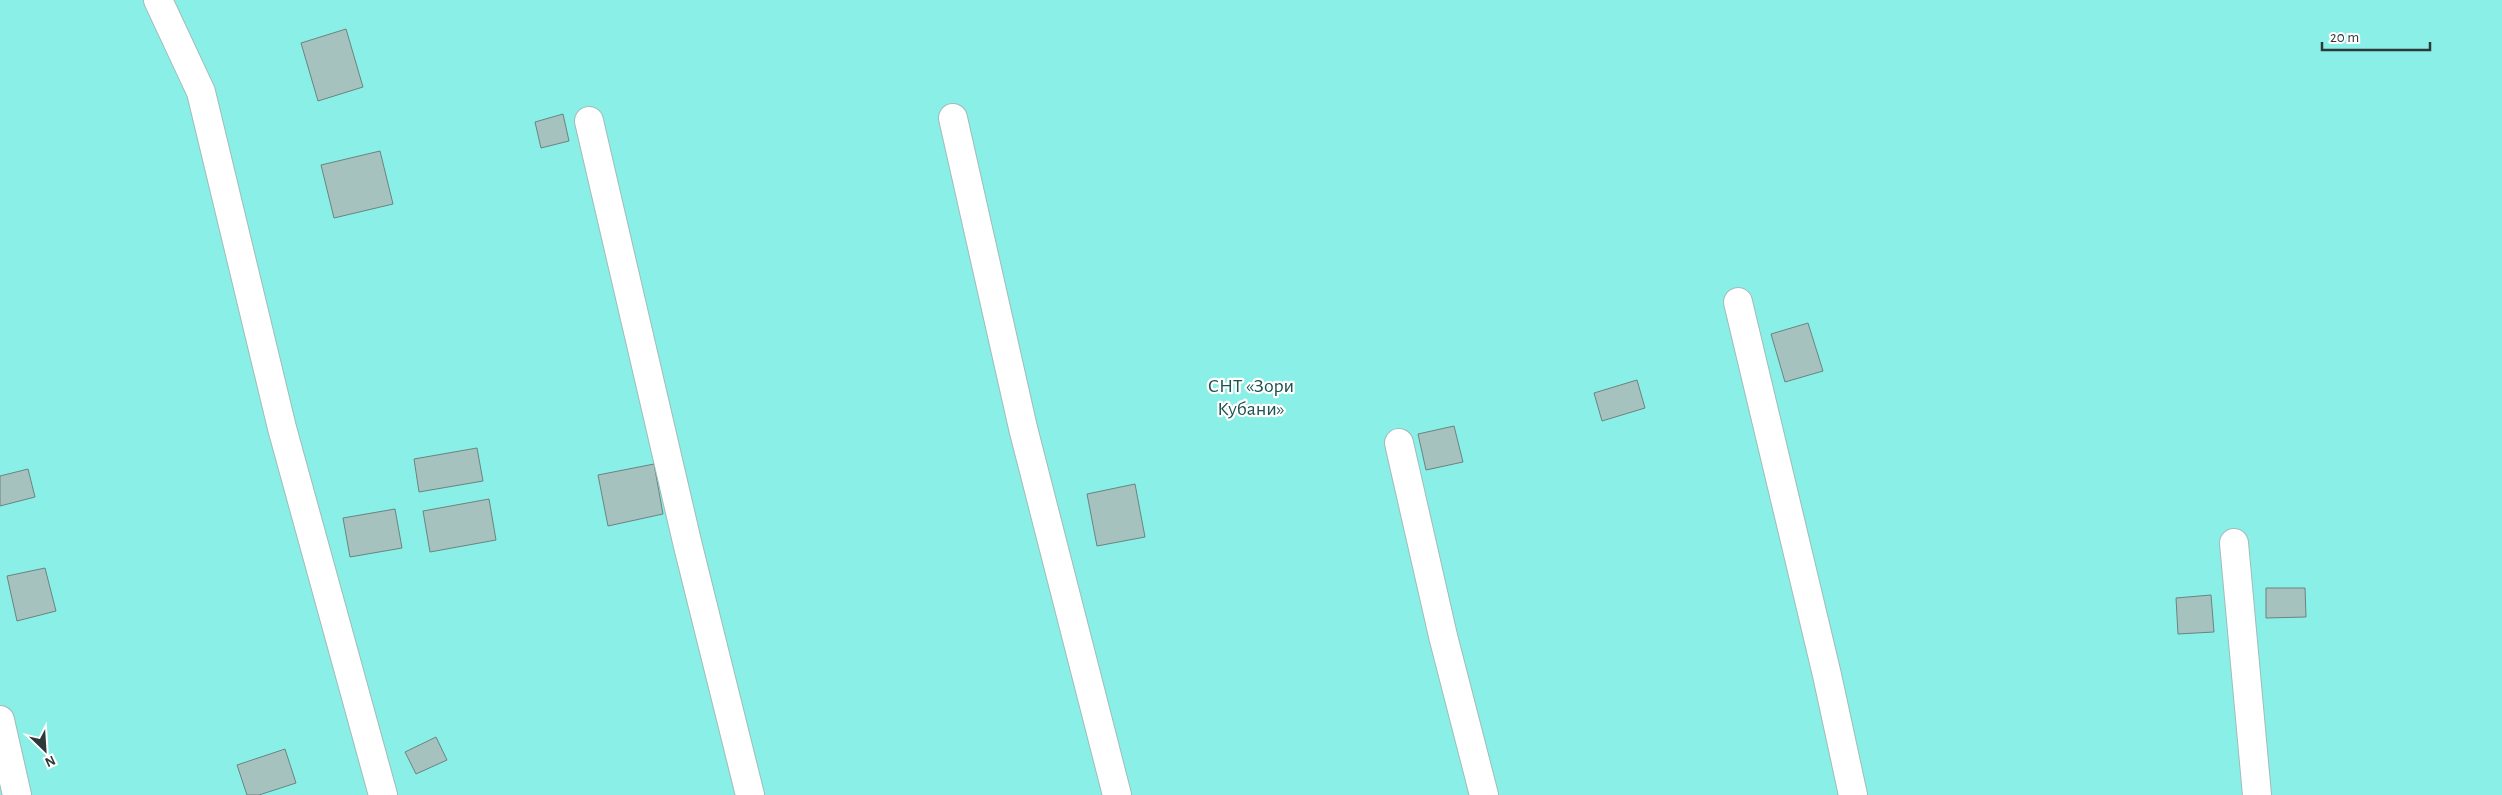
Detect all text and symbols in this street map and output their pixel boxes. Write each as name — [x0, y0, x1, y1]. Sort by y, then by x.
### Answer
scale bar — [2322, 20, 2430, 52]
text: 20 m — [2330, 30, 2359, 45]
park label: СНТ «Зори Кубани» — [1208, 376, 1294, 419]
north arrow — [20, 725, 70, 775]
text: N — [43, 752, 57, 769]

